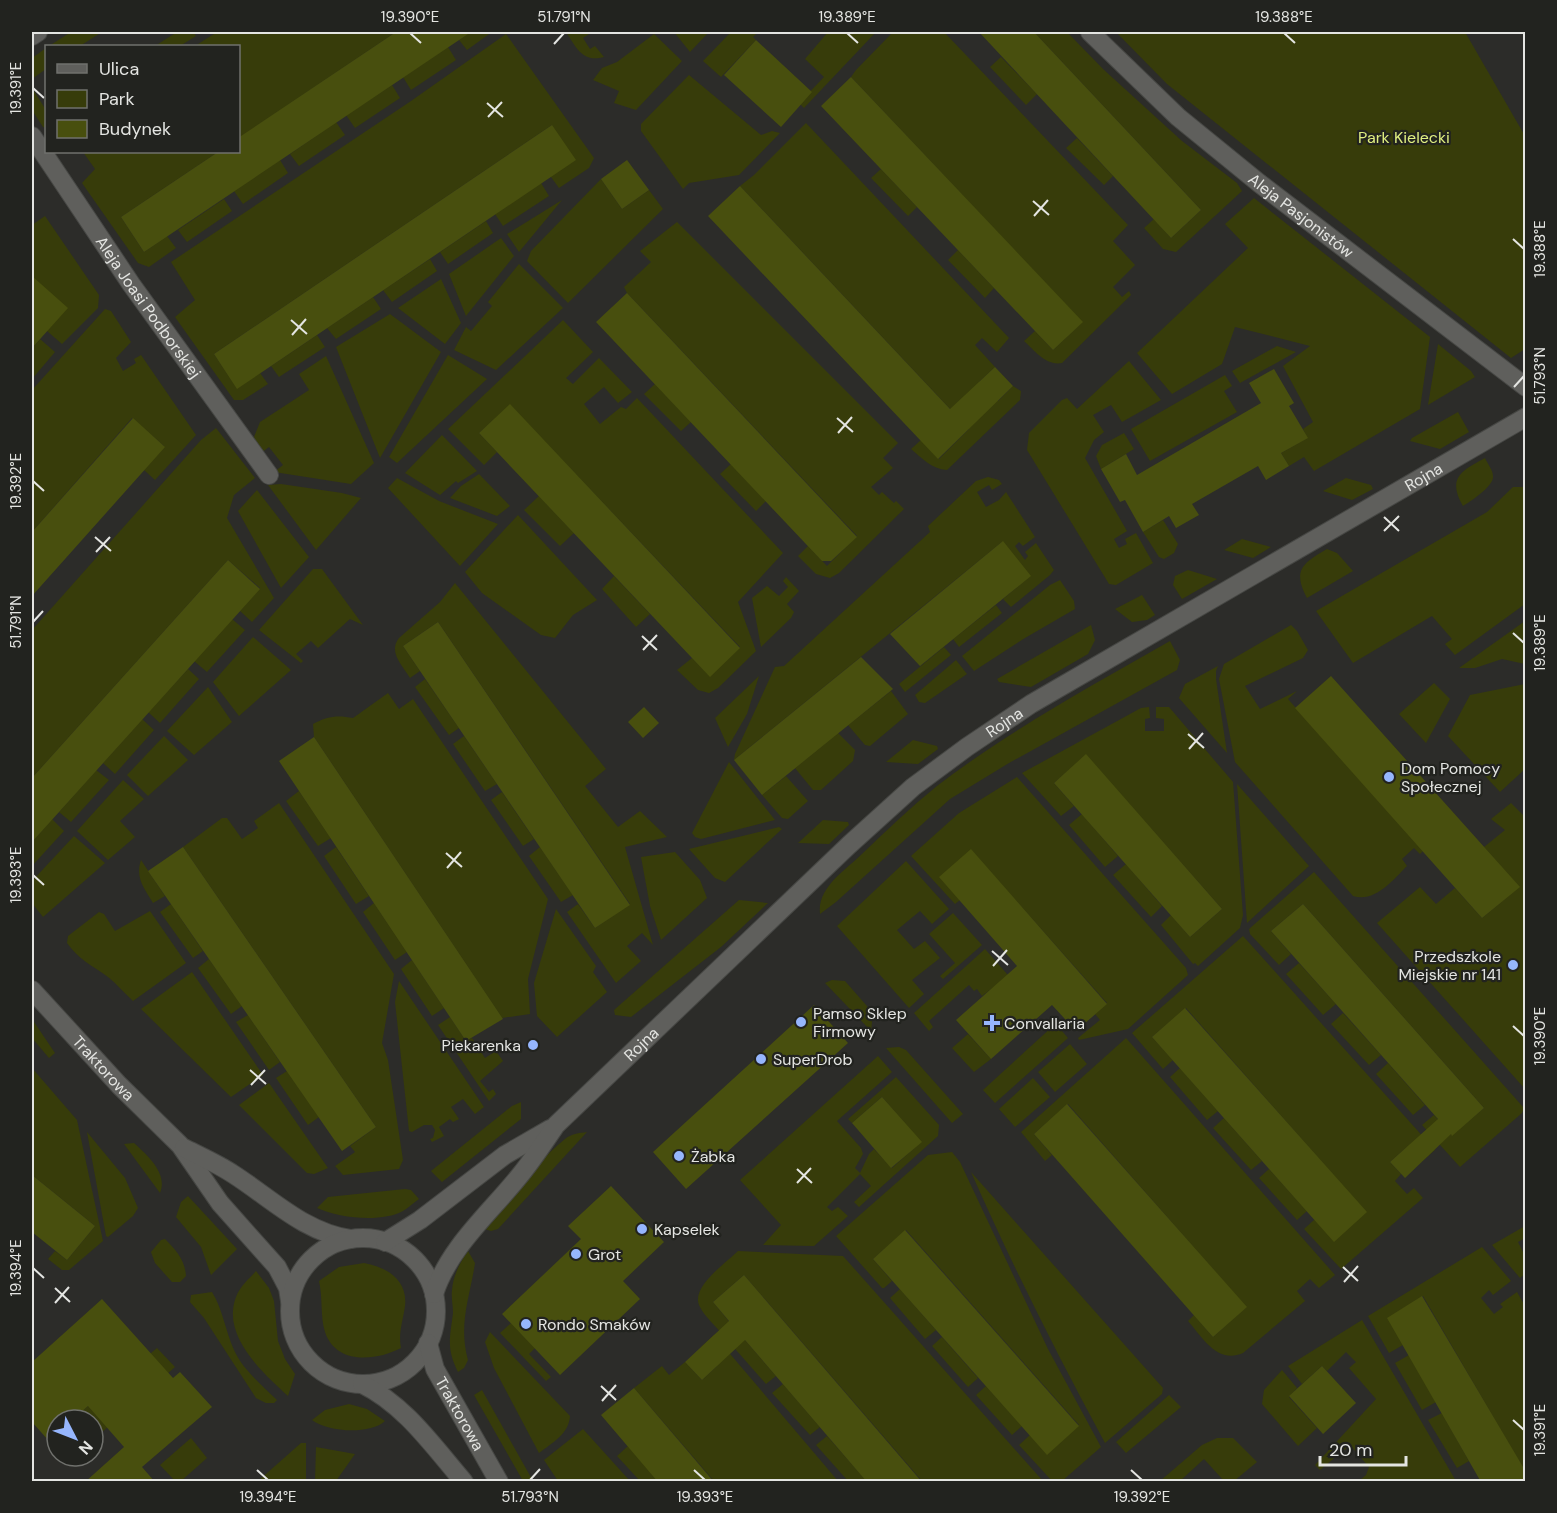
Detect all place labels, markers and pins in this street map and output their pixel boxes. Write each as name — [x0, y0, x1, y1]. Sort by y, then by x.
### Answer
place label: Dom Pomocy Społecznej — [1401, 758, 1500, 797]
marker: Dom Pomocy Społecznej — [1382, 770, 1396, 784]
place label: Przedszkole Miejskie nr 141 — [1398, 946, 1501, 985]
marker: Przedszkole Miejskie nr 141 — [1506, 958, 1520, 972]
place label: Pamso Sklep Firmowy — [813, 1003, 907, 1042]
place label: Convallaria — [1004, 1013, 1085, 1034]
marker: Pamso Sklep Firmowy — [794, 1015, 808, 1029]
marker: Convallaria — [985, 1016, 999, 1030]
place label: Piekarenka — [441, 1035, 521, 1056]
marker: Piekarenka — [526, 1038, 540, 1052]
place label: SuperDrob — [773, 1049, 853, 1070]
marker: SuperDrob — [754, 1052, 768, 1066]
place label: Żabka — [691, 1146, 735, 1167]
marker: Żabka — [672, 1149, 686, 1163]
place label: Kapselek — [654, 1219, 720, 1240]
marker: Kapselek — [635, 1222, 649, 1236]
place label: Grot — [588, 1244, 621, 1265]
marker: Grot — [569, 1247, 583, 1261]
place label: Rondo Smaków — [538, 1314, 651, 1335]
marker: Rondo Smaków — [519, 1317, 533, 1331]

